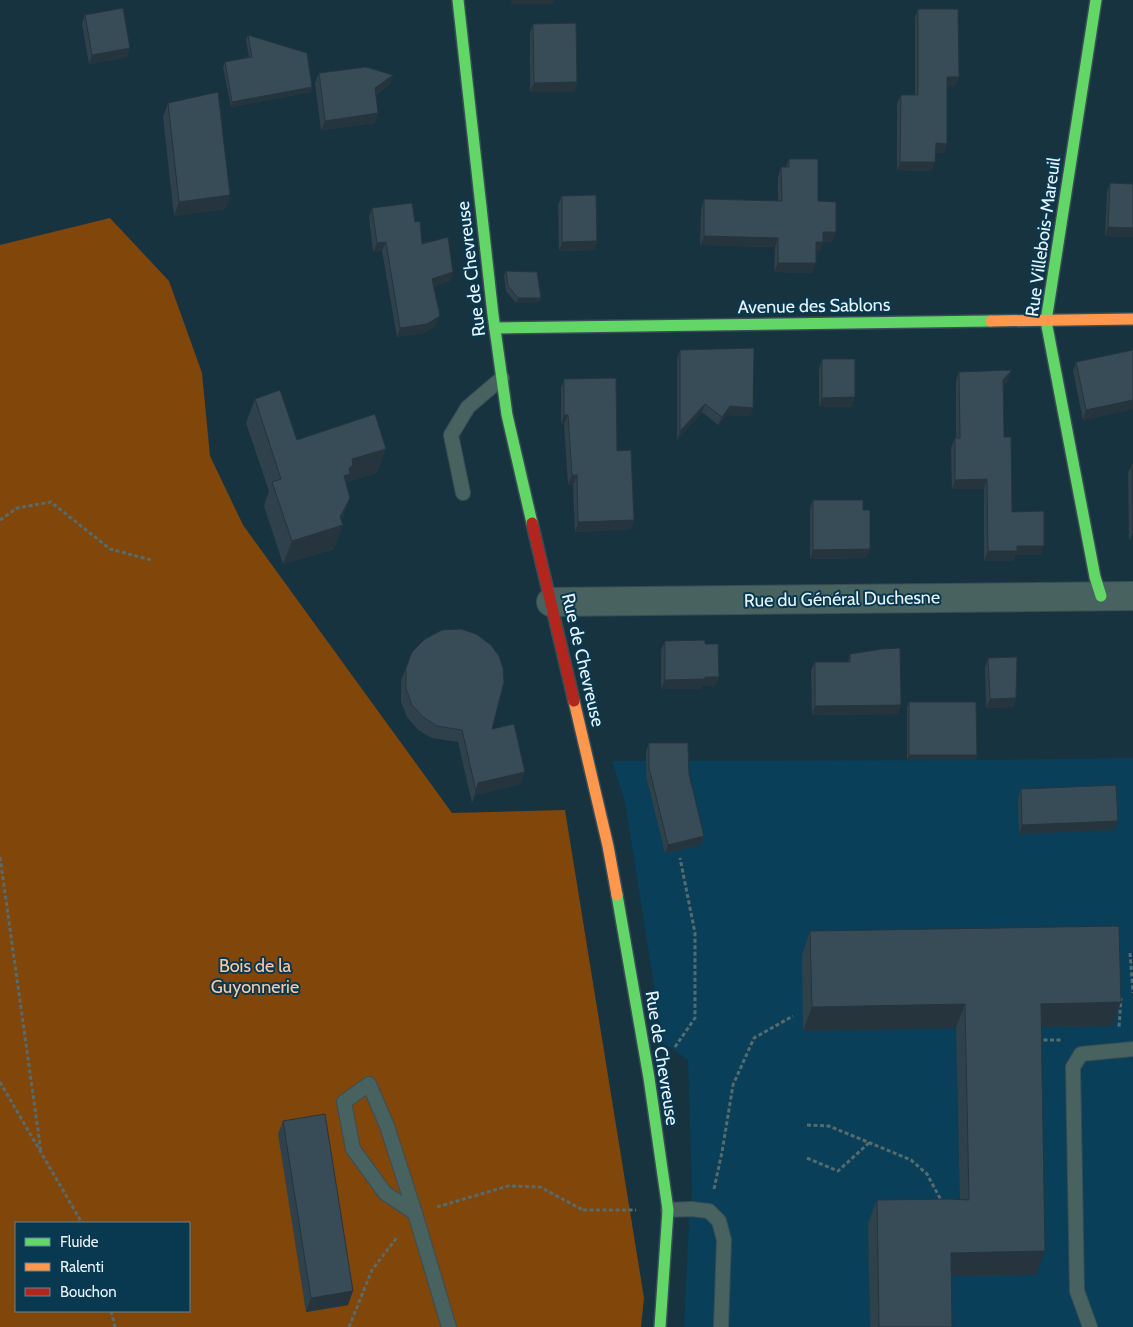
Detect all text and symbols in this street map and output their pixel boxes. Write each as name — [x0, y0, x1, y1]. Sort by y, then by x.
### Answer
street label: Rue Villebois-Mareuil — [1021, 155, 1065, 318]
street label: Rue de Chevreuse — [452, 200, 490, 338]
street label: Avenue des Sablons — [738, 294, 890, 318]
street label: Rue du Général Duchesne — [744, 586, 940, 612]
street label: Rue de Chevreuse — [557, 591, 609, 729]
park label: Bois de la Guyonnerie — [211, 955, 299, 998]
street label: Rue de Chevreuse — [640, 989, 684, 1127]
legend — [15, 1222, 190, 1312]
text: Fluide — [60, 1233, 99, 1251]
text: Ralenti — [60, 1258, 104, 1276]
text: Bouchon — [60, 1283, 117, 1301]

